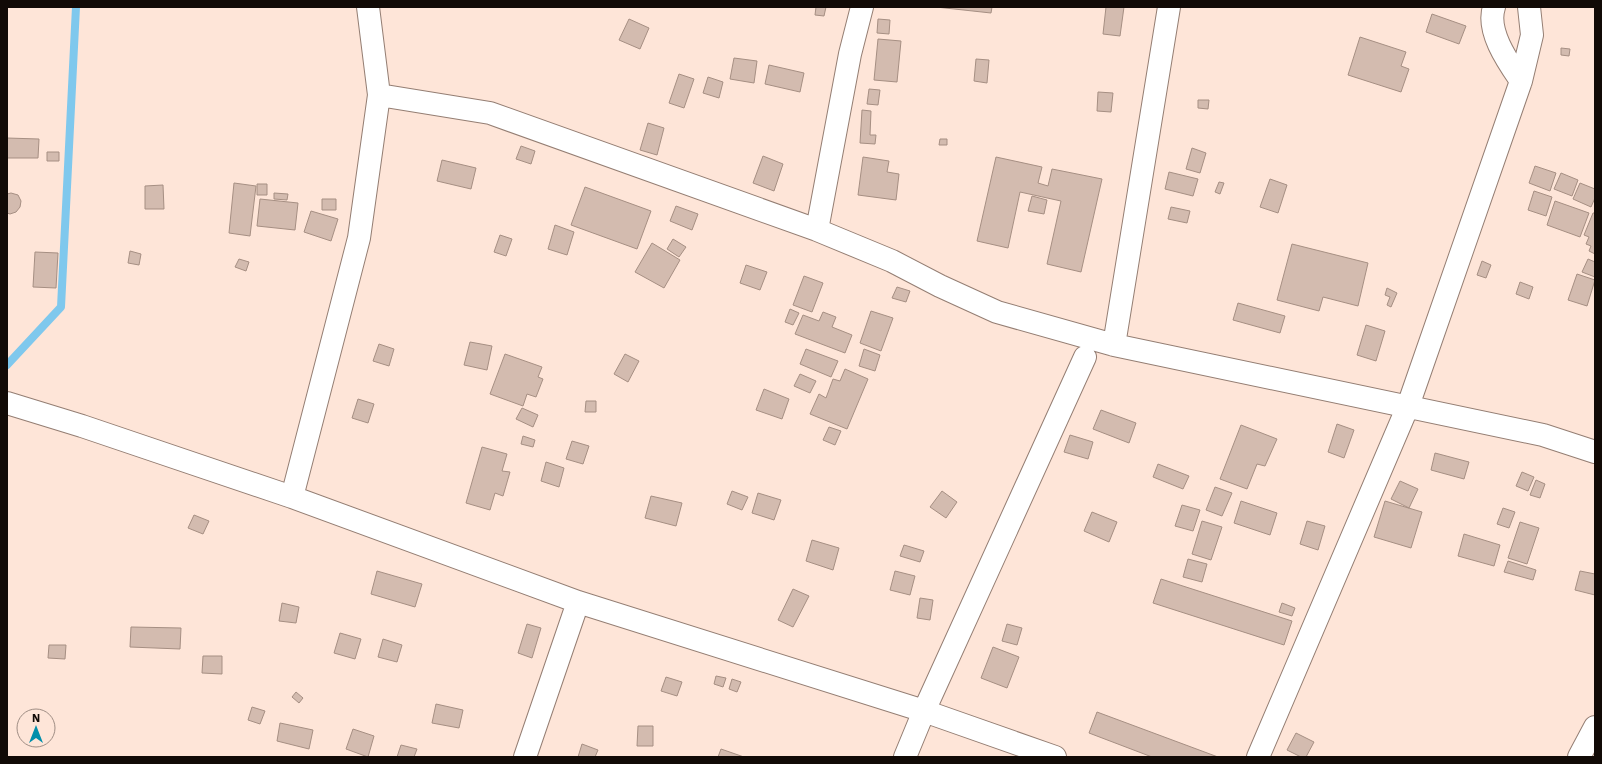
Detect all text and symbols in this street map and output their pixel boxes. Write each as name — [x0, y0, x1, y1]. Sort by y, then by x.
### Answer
north arrow — [16, 708, 56, 748]
text: N — [32, 712, 40, 725]

